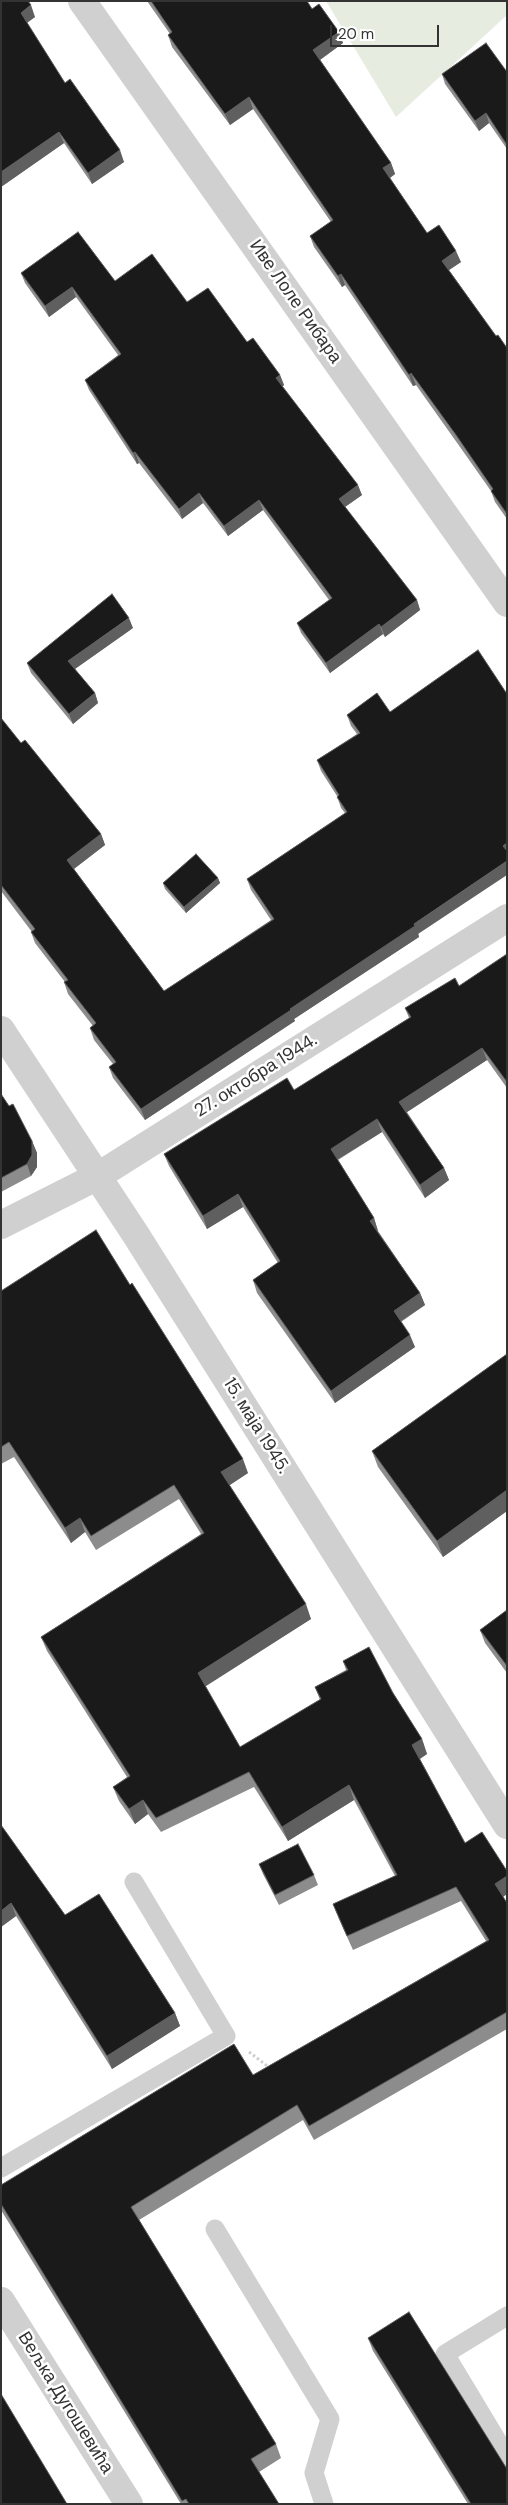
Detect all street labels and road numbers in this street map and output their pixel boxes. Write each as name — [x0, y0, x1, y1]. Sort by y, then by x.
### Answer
street label: Иве Лоле Рибара — [244, 236, 346, 368]
street label: 27. октобра 1944. — [191, 1030, 321, 1122]
street label: 15. маја 1945. — [218, 1374, 294, 1478]
street label: Вељка Дугошевића — [13, 2328, 117, 2478]

